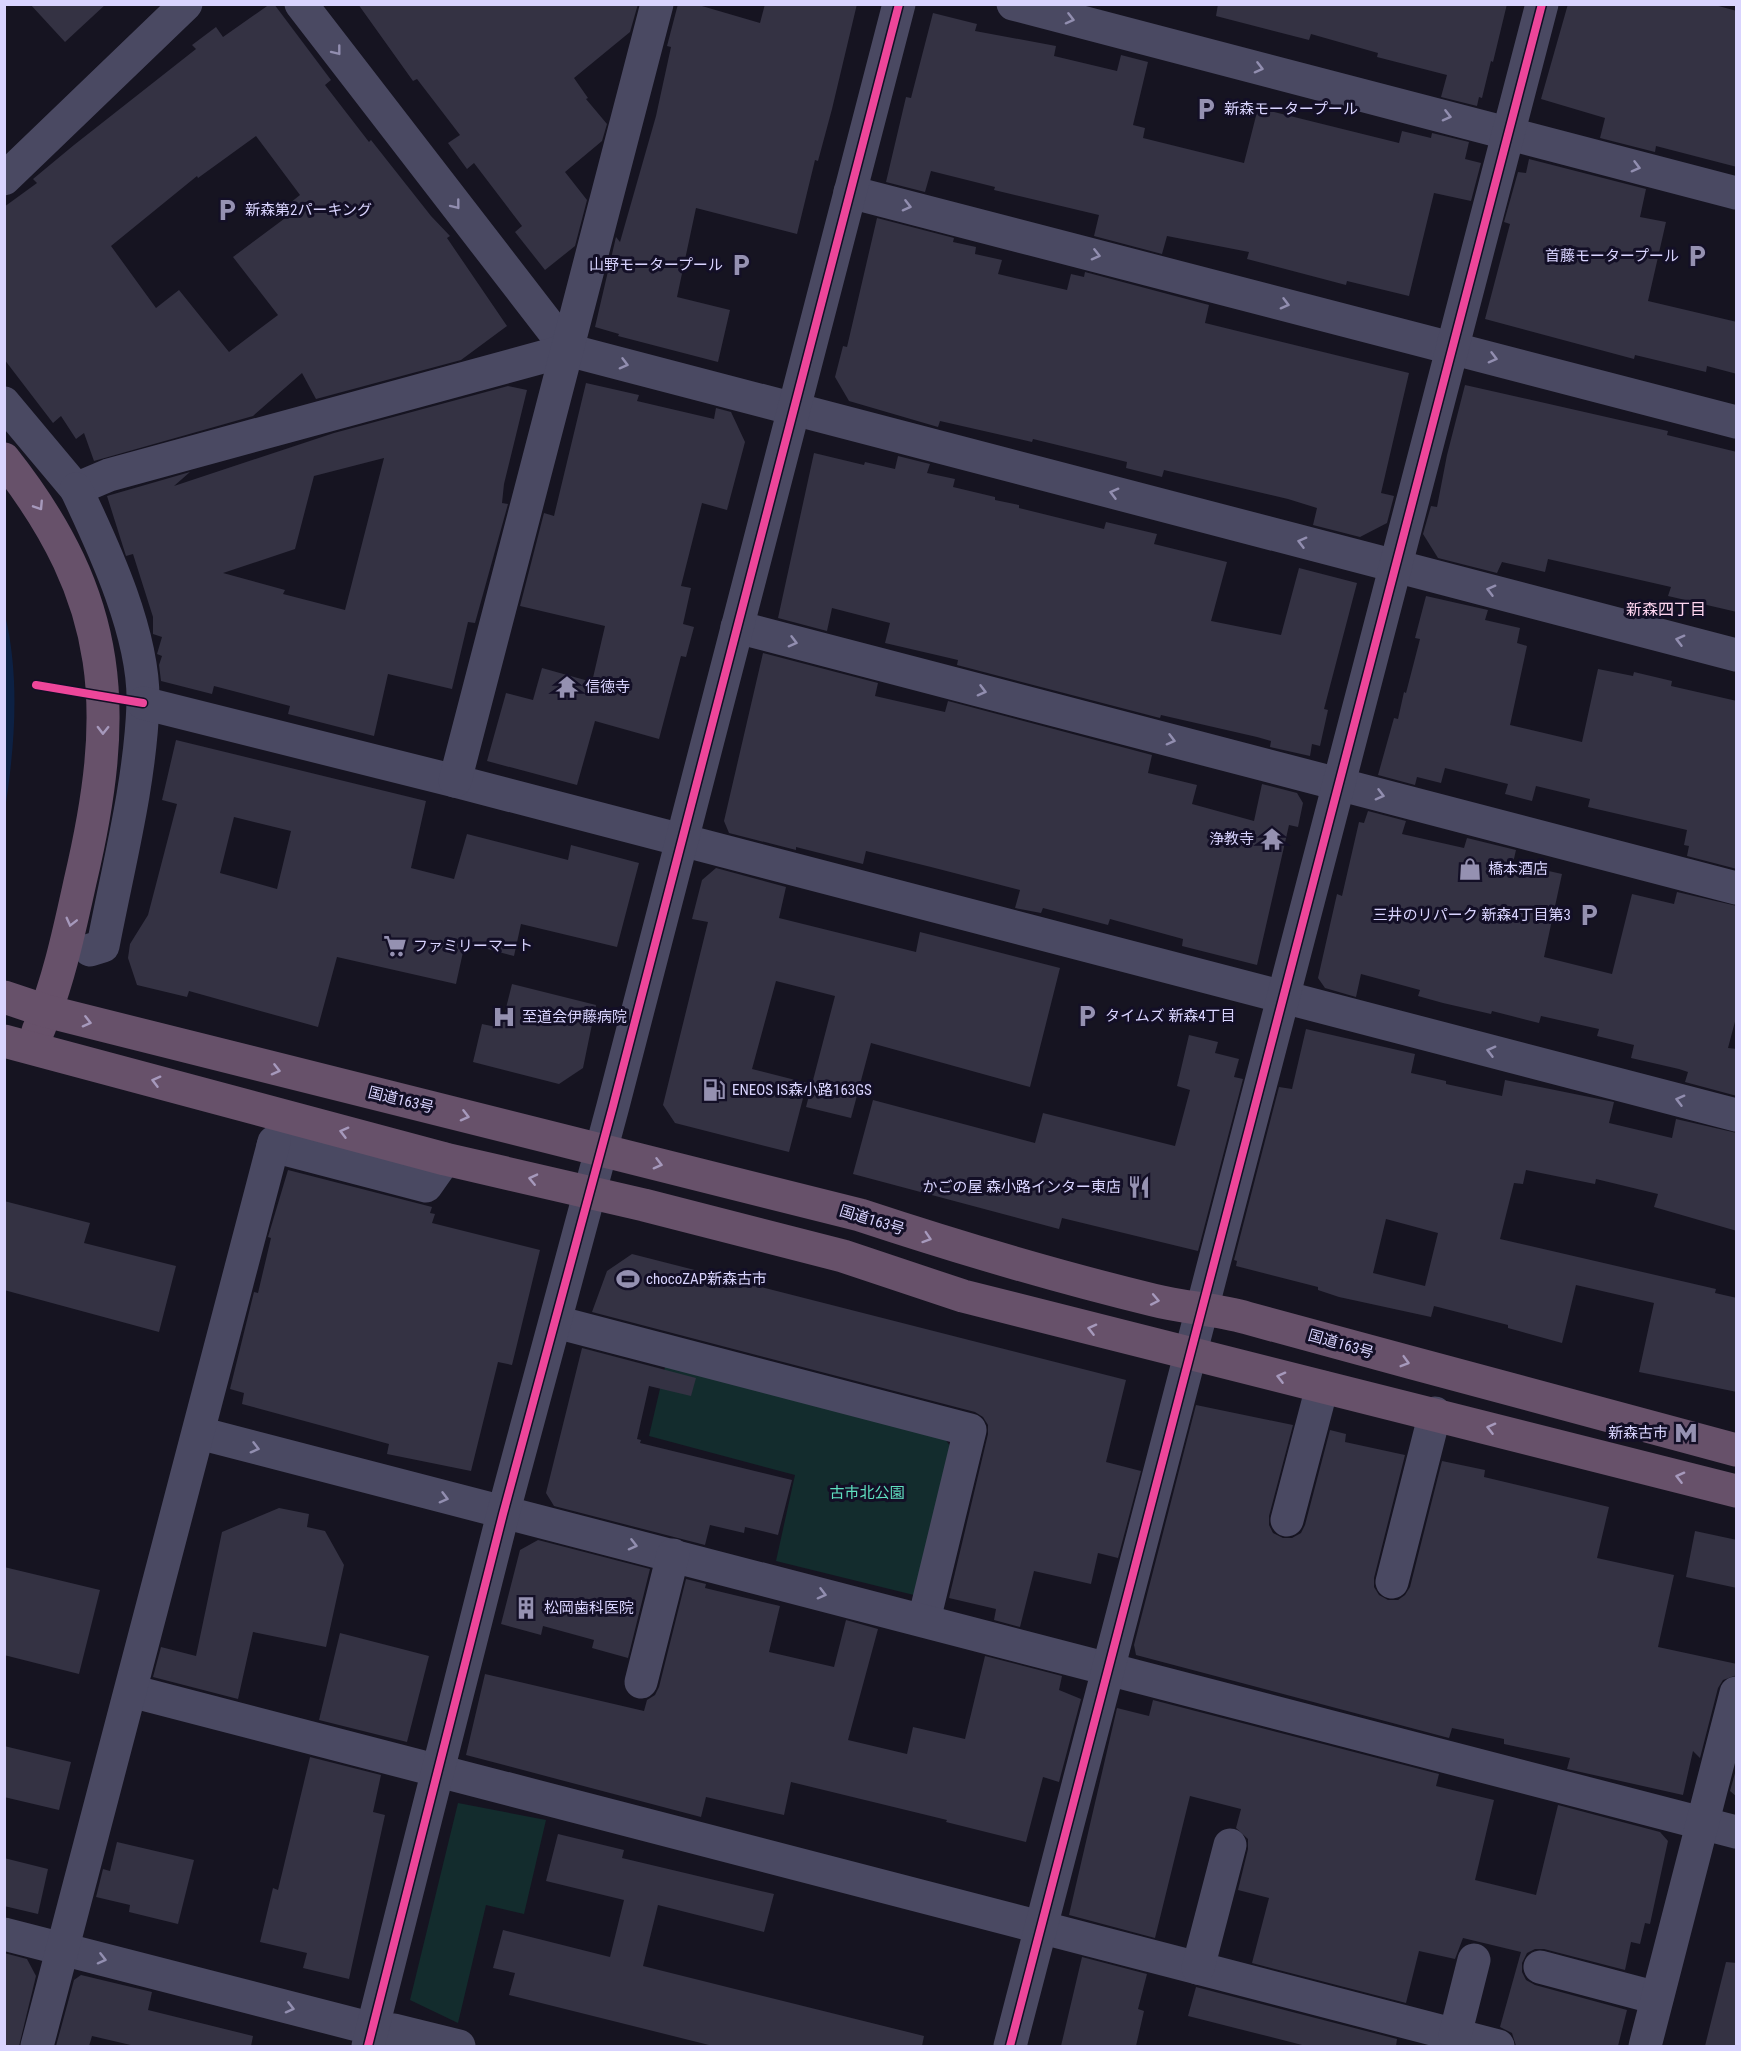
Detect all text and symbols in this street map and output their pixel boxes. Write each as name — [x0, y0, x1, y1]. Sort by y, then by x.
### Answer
one-way arrow — [1064, 12, 1075, 24]
one-way arrow — [329, 44, 340, 55]
one-way arrow — [1253, 60, 1263, 73]
parking icon: 新森モータープール — [1193, 96, 1219, 122]
place label: 新森モータープール — [1224, 100, 1358, 118]
one-way arrow — [1442, 109, 1452, 122]
one-way arrow — [1631, 159, 1641, 172]
parking icon: 新森第2パーキング — [214, 197, 240, 223]
one-way arrow — [448, 198, 459, 209]
one-way arrow — [902, 199, 912, 212]
place label: 新森第2パーキング — [245, 201, 372, 219]
parking icon: 首藤モータープール — [1684, 243, 1710, 269]
place label: 首藤モータープール — [1545, 247, 1679, 265]
one-way arrow — [1090, 248, 1100, 260]
parking icon: 山野モータープール — [728, 252, 754, 278]
place label: 山野モータープール — [589, 256, 723, 274]
one-way arrow — [1279, 296, 1289, 309]
one-way arrow — [1488, 351, 1498, 364]
one-way arrow — [619, 357, 629, 370]
one-way arrow — [1109, 487, 1119, 500]
one-way arrow — [32, 500, 43, 511]
one-way arrow — [1298, 537, 1308, 549]
one-way arrow — [1486, 585, 1497, 597]
district label: 新森四丁目 — [1626, 600, 1706, 619]
one-way arrow — [1675, 634, 1685, 647]
one-way arrow — [788, 635, 798, 648]
temple icon: 信徳寺 — [554, 674, 580, 700]
place label: 信徳寺 — [585, 678, 630, 696]
one-way arrow — [977, 684, 987, 697]
one-way arrow — [97, 726, 109, 735]
one-way arrow — [1166, 733, 1176, 746]
one-way arrow — [1375, 787, 1385, 800]
temple icon: 浄教寺 — [1259, 826, 1285, 852]
place label: 浄教寺 — [1209, 830, 1254, 848]
shop icon: 橋本酒店 — [1457, 856, 1483, 882]
place label: 橋本酒店 — [1488, 860, 1548, 878]
parking icon: 三井のリパーク 新森4丁目第3 — [1576, 902, 1602, 928]
place label: 三井のリパーク 新森4丁目第3 — [1373, 906, 1571, 924]
one-way arrow — [66, 916, 78, 927]
supermarket icon: ファミリーマート — [382, 933, 408, 959]
place label: ファミリーマート — [413, 937, 533, 955]
parking icon: タイムズ 新森4丁目 — [1074, 1003, 1100, 1029]
hospital icon: 至道会伊藤病院 — [491, 1004, 517, 1030]
place label: タイムズ 新森4丁目 — [1105, 1007, 1236, 1025]
place label: 至道会伊藤病院 — [522, 1008, 627, 1026]
one-way arrow — [81, 1014, 91, 1027]
one-way arrow — [1486, 1046, 1496, 1059]
one-way arrow — [270, 1062, 280, 1075]
one-way arrow — [151, 1076, 162, 1088]
fuel station icon: ENEOS IS森小路163GS — [701, 1077, 727, 1103]
place label: ENEOS IS森小路163GS — [732, 1081, 872, 1099]
street label: 国道163号 — [366, 1083, 436, 1117]
one-way arrow — [1675, 1095, 1685, 1108]
one-way arrow — [460, 1108, 470, 1121]
one-way arrow — [339, 1126, 349, 1139]
one-way arrow — [653, 1156, 663, 1169]
one-way arrow — [528, 1174, 538, 1187]
restaurant icon: かごの屋 森小路インター東店 — [1126, 1174, 1152, 1200]
place label: かごの屋 森小路インター東店 — [923, 1178, 1121, 1196]
street label: 国道163号 — [837, 1202, 907, 1238]
one-way arrow — [921, 1230, 932, 1243]
sports icon: chocoZAP新森古市 — [615, 1266, 641, 1292]
place label: chocoZAP新森古市 — [646, 1270, 767, 1288]
one-way arrow — [1150, 1293, 1160, 1306]
one-way arrow — [1087, 1324, 1097, 1337]
street label: 国道163号 — [1306, 1326, 1376, 1362]
one-way arrow — [1400, 1355, 1410, 1368]
one-way arrow — [1276, 1371, 1286, 1384]
metro station icon: 新森古市 — [1673, 1420, 1699, 1446]
one-way arrow — [1486, 1422, 1496, 1435]
place label: 新森古市 — [1608, 1424, 1668, 1442]
one-way arrow — [250, 1441, 260, 1454]
one-way arrow — [1675, 1471, 1685, 1484]
park label: 古市北公園 — [829, 1484, 905, 1502]
one-way arrow — [438, 1491, 449, 1503]
one-way arrow — [628, 1538, 638, 1551]
one-way arrow — [817, 1586, 827, 1599]
building icon: 松岡歯科医院 — [513, 1595, 539, 1621]
place label: 松岡歯科医院 — [544, 1599, 634, 1617]
one-way arrow — [96, 1952, 106, 1965]
one-way arrow — [285, 2001, 295, 2013]

